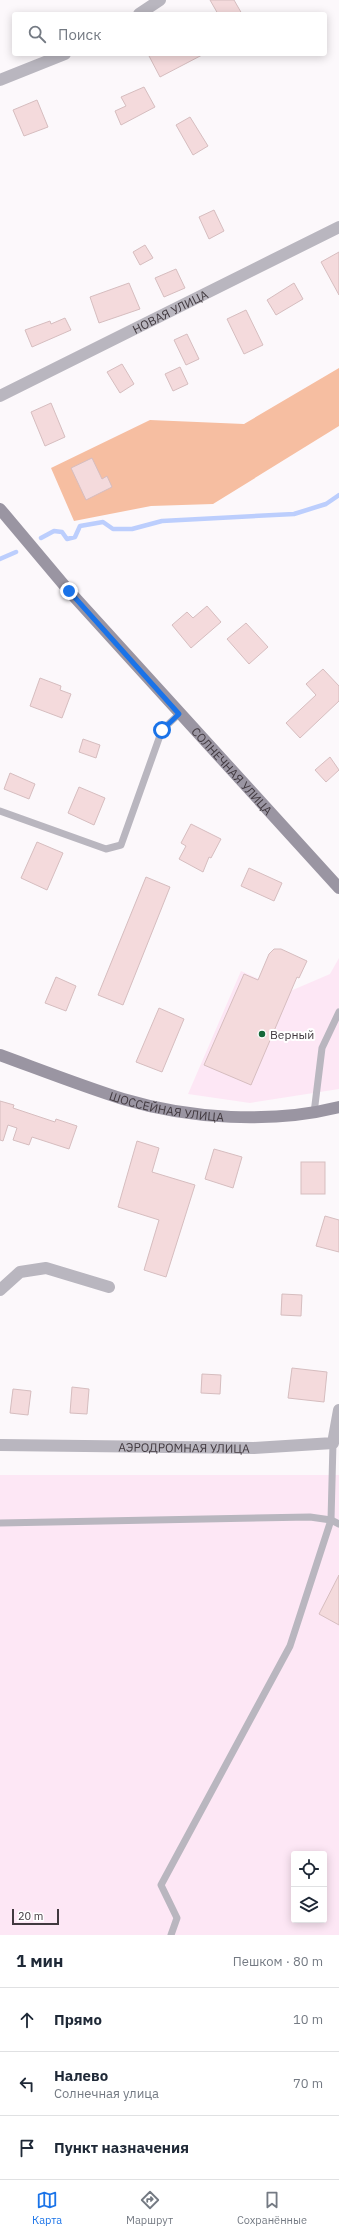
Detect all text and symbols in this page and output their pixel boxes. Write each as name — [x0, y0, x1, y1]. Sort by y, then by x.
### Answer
search box — [12, 12, 327, 56]
icon: search — [26, 23, 48, 45]
text: Поиск — [58, 25, 101, 44]
street label: НОВАЯ УЛИЦА — [130, 286, 211, 336]
route end — [60, 582, 78, 600]
route start — [153, 721, 171, 739]
street label: СОЛНЕЧНАЯ УЛИЦА — [189, 724, 276, 818]
place label: Верный — [270, 1027, 314, 1042]
marker: Верный — [257, 1029, 267, 1039]
street label: ШОССЕЙНАЯ УЛИЦА — [107, 1088, 225, 1124]
street label: АЭРОДРОМНАЯ УЛИЦА — [118, 1439, 250, 1455]
map controls — [291, 1851, 327, 1923]
button: locate — [291, 1851, 327, 1887]
button: layers — [291, 1887, 327, 1923]
scale bar — [12, 1907, 59, 1926]
text: 20 m — [18, 1909, 43, 1923]
text: 1 мин — [16, 1950, 63, 1972]
text: Пешком · 80 m — [233, 1953, 323, 1970]
icon: ahead — [16, 2009, 38, 2031]
text: Прямо — [54, 2010, 102, 2029]
text: 10 m — [293, 2011, 323, 2028]
text: Налево — [54, 2066, 108, 2085]
icon: left — [16, 2073, 38, 2095]
text: 70 m — [293, 2075, 323, 2092]
text: Солнечная улица — [54, 2085, 159, 2102]
icon: arrive — [16, 2137, 38, 2159]
text: Пункт назначения — [54, 2138, 189, 2157]
tab: Карта — [32, 2189, 62, 2227]
tab: Маршрут — [126, 2189, 173, 2227]
tab: Сохранённые — [237, 2189, 307, 2227]

